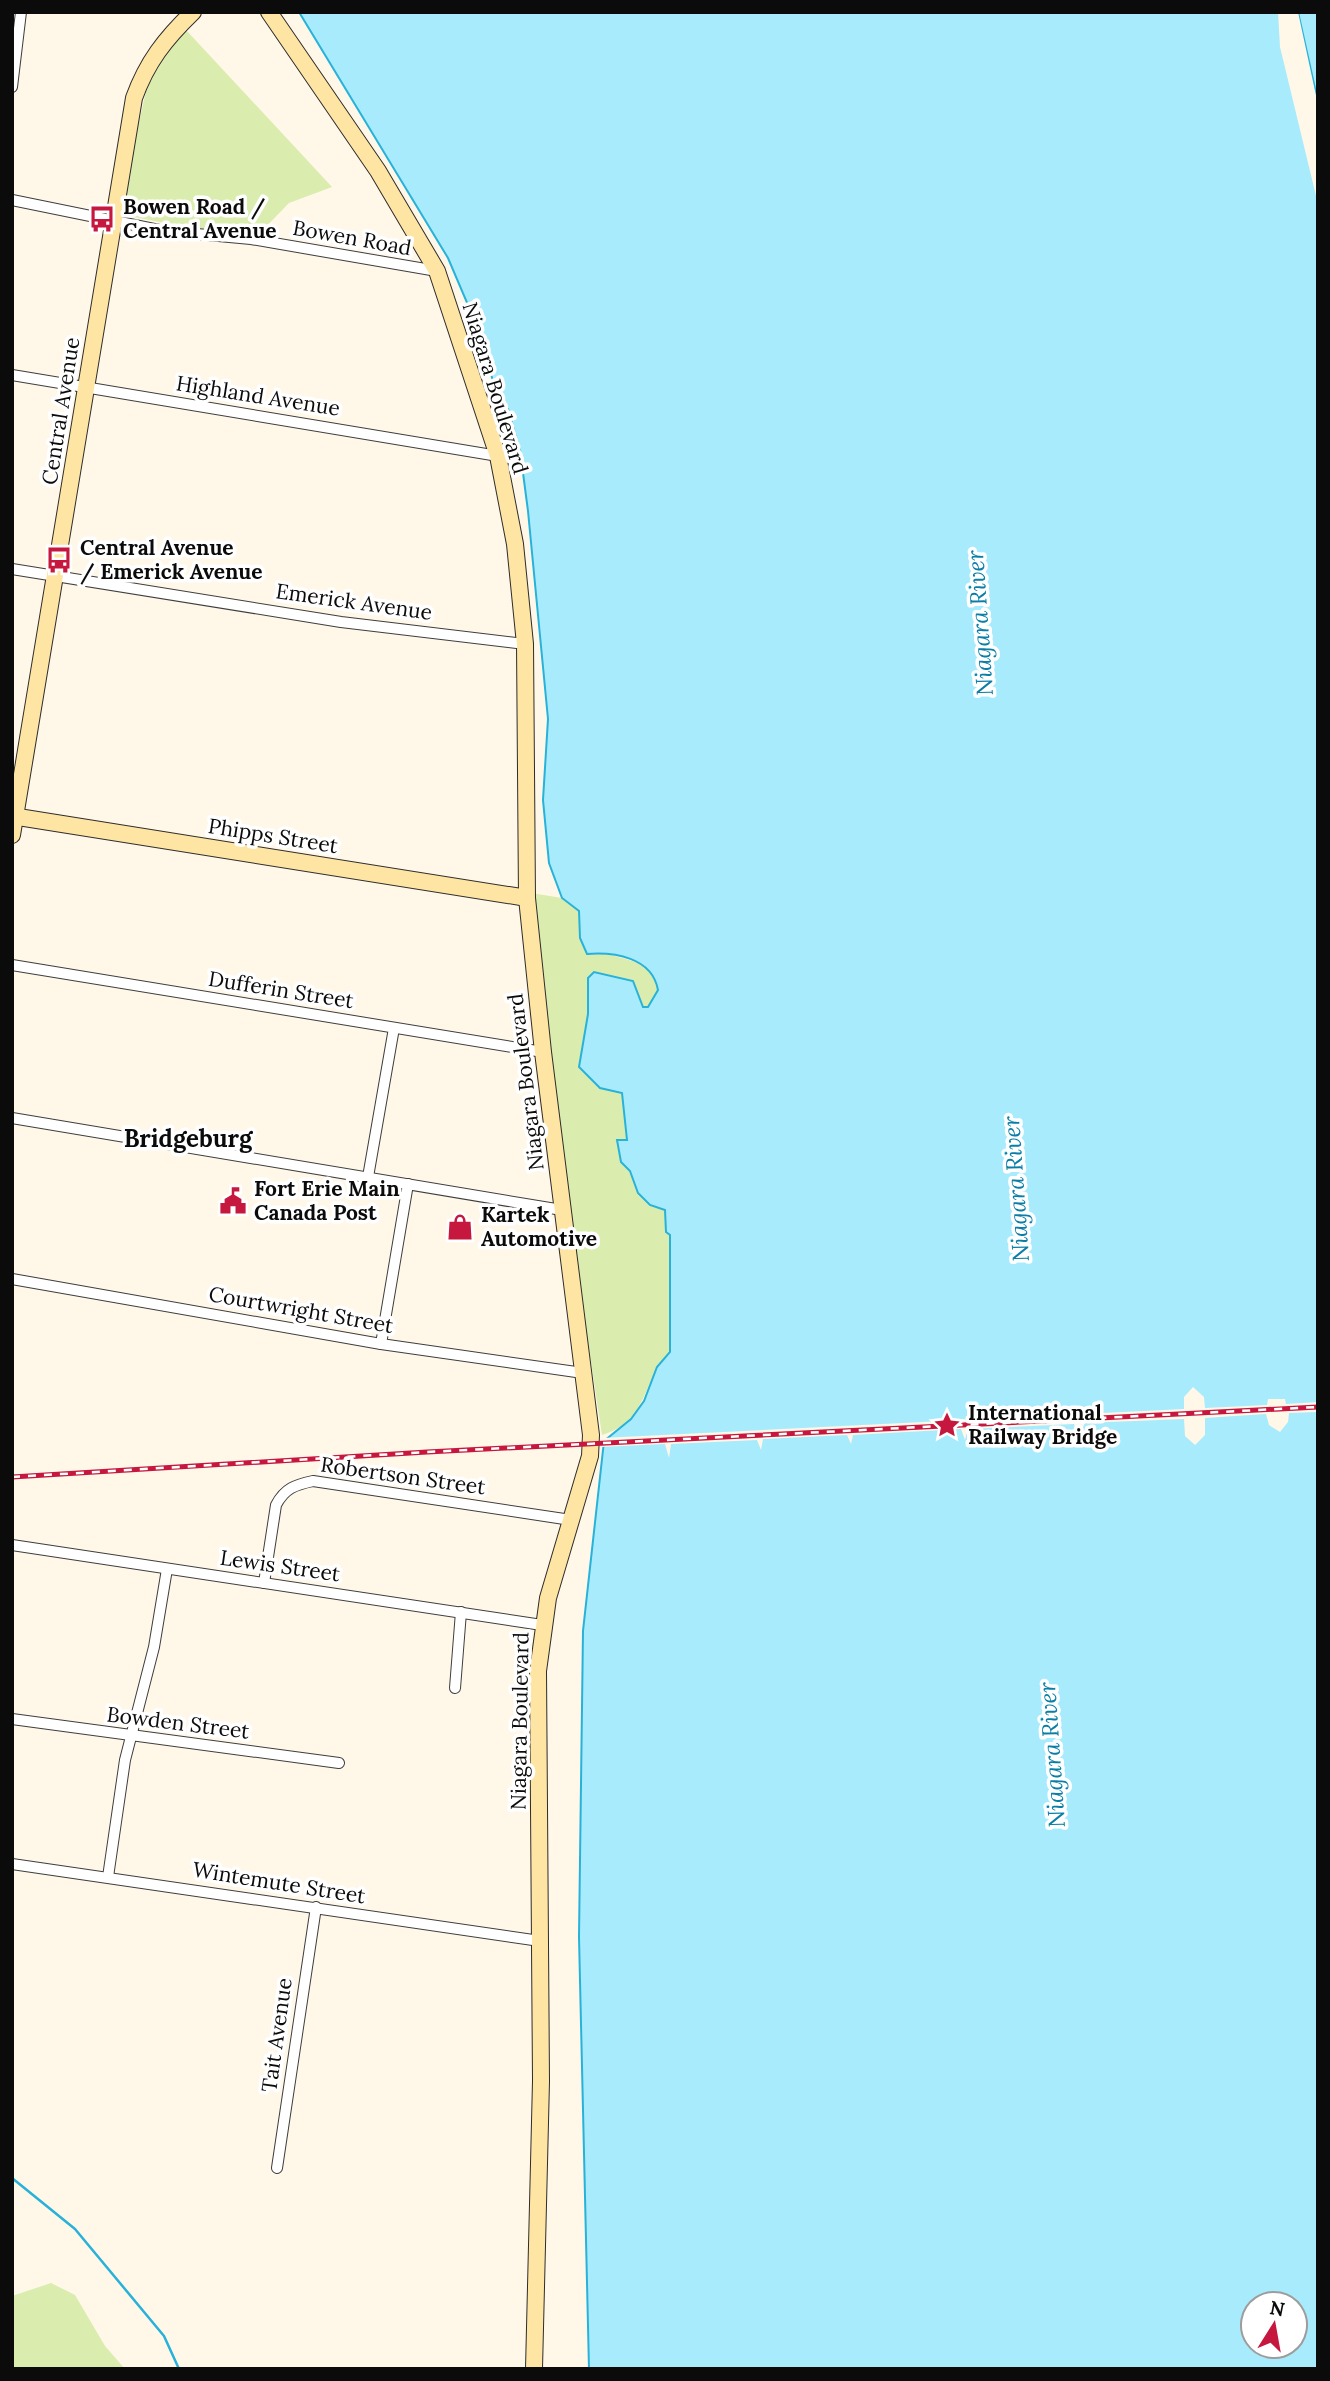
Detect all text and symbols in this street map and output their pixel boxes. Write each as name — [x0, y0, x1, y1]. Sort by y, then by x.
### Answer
place label: Bowen Road / Central Avenue — [123, 193, 277, 244]
bus stop icon: Bowen Road / Central Avenue — [87, 204, 117, 234]
street label: Bowen Road — [291, 214, 414, 261]
street label: Niagara Boulevard — [457, 299, 534, 477]
street label: Central Avenue — [36, 335, 85, 487]
street label: Highland Avenue — [174, 369, 342, 422]
place label: Central Avenue / Emerick Avenue — [80, 534, 263, 585]
bus stop icon: Central Avenue / Emerick Avenue — [44, 545, 74, 575]
water label: Niagara River — [960, 549, 999, 697]
street label: Emerick Avenue — [274, 577, 434, 626]
street label: Phipps Street — [206, 812, 341, 859]
street label: Dufferin Street — [207, 965, 356, 1014]
street label: Niagara Boulevard — [501, 992, 550, 1172]
water label: Niagara River — [996, 1115, 1035, 1263]
district label: Bridgeburg — [124, 1123, 254, 1154]
place label: Fort Erie Main Canada Post — [254, 1175, 400, 1226]
public building icon: Fort Erie Main Canada Post — [218, 1186, 248, 1216]
place label: Kartek Automotive — [481, 1201, 597, 1252]
shop icon: Kartek Automotive — [445, 1212, 475, 1242]
street label: Courtwright Street — [207, 1280, 396, 1339]
place label: International Railway Bridge — [968, 1399, 1117, 1450]
place icon: International Railway Bridge — [932, 1410, 962, 1440]
street label: Robertson Street — [319, 1451, 488, 1501]
street label: Lewis Street — [218, 1544, 343, 1587]
street label: Niagara Boulevard — [504, 1632, 535, 1810]
water label: Niagara River — [1032, 1681, 1071, 1829]
street label: Bowden Street — [105, 1700, 252, 1745]
street label: Wintemute Street — [191, 1856, 368, 1910]
street label: Tait Avenue — [255, 1976, 298, 2094]
north arrow — [1239, 2290, 1309, 2360]
text: N — [1268, 2295, 1287, 2322]

